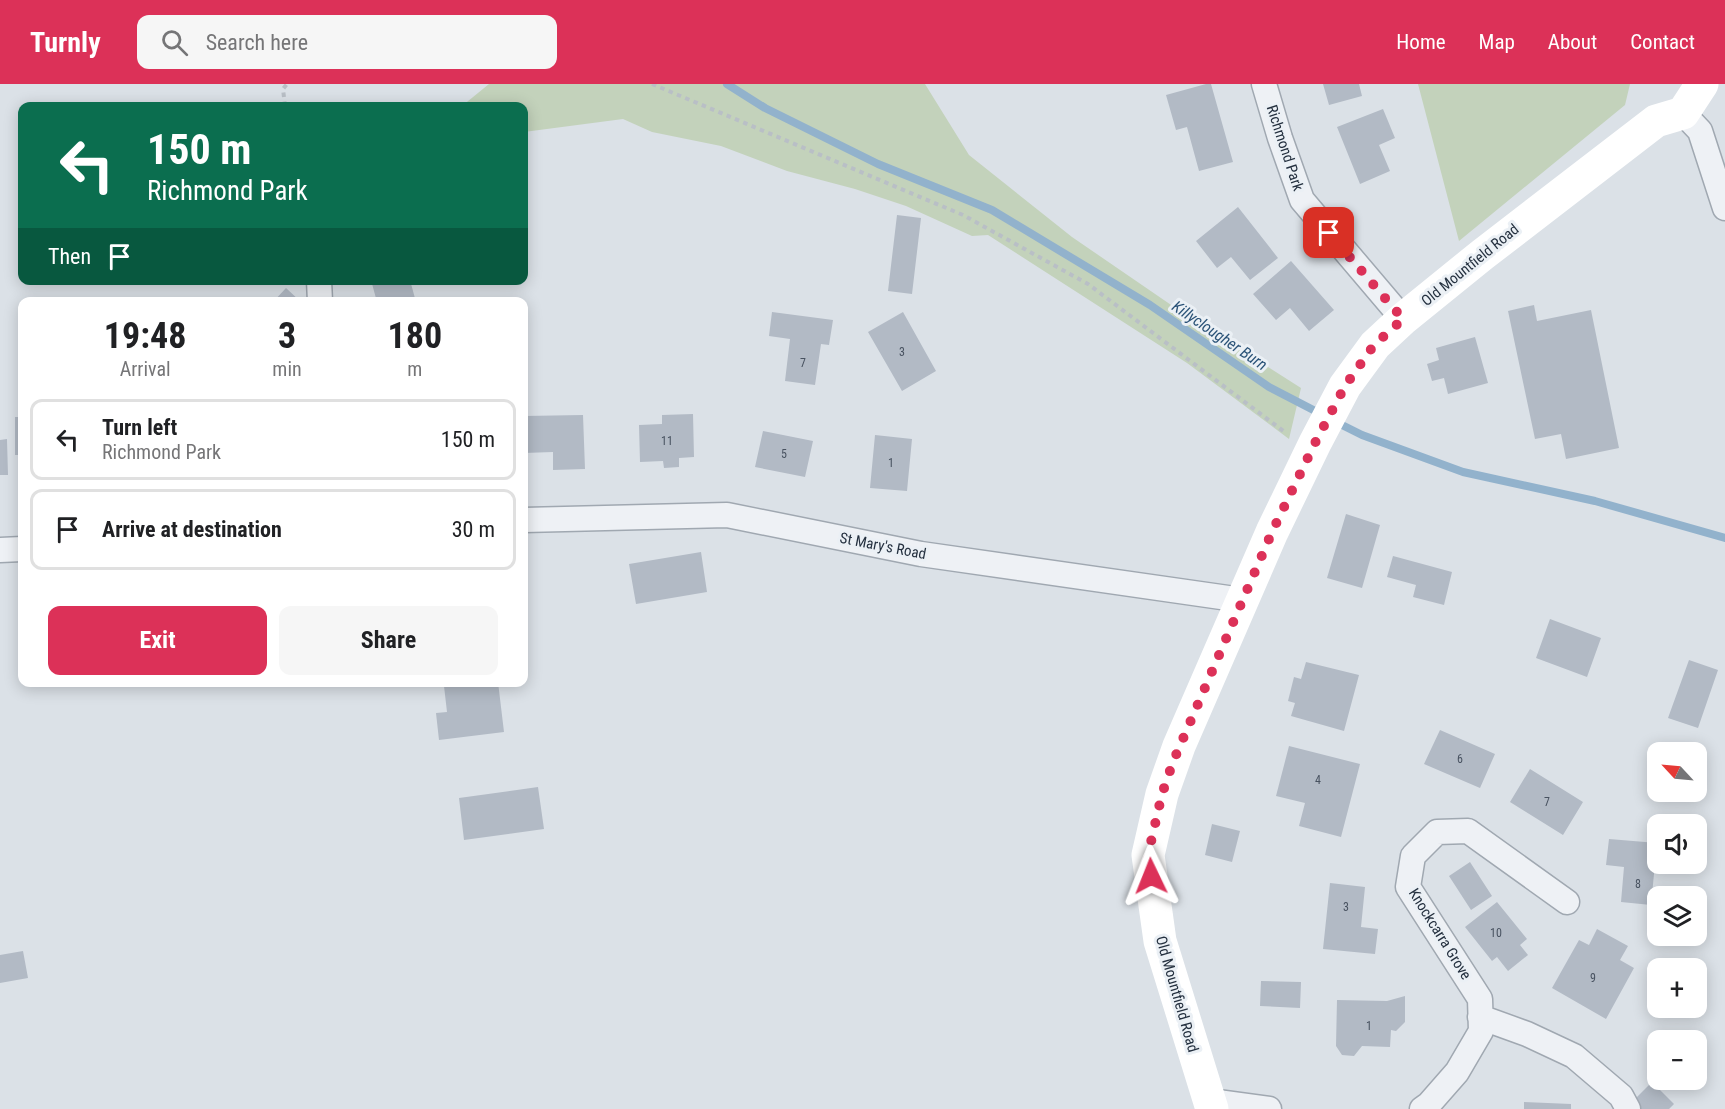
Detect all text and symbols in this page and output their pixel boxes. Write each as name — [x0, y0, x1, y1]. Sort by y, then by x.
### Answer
search box — [137, 15, 557, 69]
text: Turnly — [30, 26, 101, 59]
icon: search — [158, 26, 191, 59]
text: Search here — [206, 30, 308, 55]
text: Home — [1396, 30, 1446, 54]
text: Map — [1479, 30, 1515, 54]
text: About — [1548, 30, 1597, 54]
text: Contact — [1630, 30, 1695, 54]
street label: Richmond Park — [1263, 103, 1307, 193]
text: 150 m — [147, 125, 252, 174]
icon: left — [48, 126, 126, 204]
text: Richmond Park — [147, 175, 308, 207]
pin — [1303, 207, 1354, 258]
icon: arrive — [1312, 216, 1345, 249]
street label: Old Mountfield Road — [1418, 220, 1522, 310]
icon: arrive — [103, 240, 136, 273]
text: Then — [48, 244, 91, 269]
water label: Killyclougher Burn — [1169, 297, 1271, 374]
text: 19:48 — [104, 315, 186, 357]
text: 3 — [278, 315, 296, 357]
text: 180 — [388, 315, 442, 357]
house number: 3 — [899, 345, 905, 359]
house number: 7 — [800, 356, 806, 370]
text: Arrival — [120, 357, 171, 381]
text: min — [272, 357, 302, 381]
text: m — [407, 357, 422, 381]
text: Turn left — [102, 415, 177, 440]
icon: left — [51, 423, 84, 456]
text: 150 m — [441, 427, 495, 452]
house number: 11 — [661, 434, 673, 448]
text: Richmond Park — [102, 440, 221, 464]
house number: 5 — [781, 447, 787, 461]
house number: 1 — [888, 456, 894, 470]
icon: arrive — [51, 513, 84, 546]
text: Arrive at destination — [102, 517, 282, 542]
text: 30 m — [452, 517, 495, 542]
street label: St Mary's Road — [838, 529, 928, 563]
button: Exit — [48, 606, 267, 675]
button: Share — [279, 606, 498, 675]
north arrow — [1647, 742, 1707, 802]
map controls — [1647, 742, 1707, 1090]
house number: 6 — [1457, 752, 1463, 766]
house number: 4 — [1315, 773, 1321, 787]
house number: 7 — [1544, 795, 1550, 809]
button: sound — [1647, 814, 1707, 874]
position arrow — [1119, 844, 1183, 908]
house number: 8 — [1635, 877, 1641, 891]
street label: Knockcarra Grove — [1405, 885, 1475, 983]
button: layers — [1647, 886, 1707, 946]
house number: 3 — [1343, 900, 1349, 914]
house number: 10 — [1490, 926, 1502, 940]
street label: Old Mountfield Road — [1152, 934, 1202, 1054]
button: + — [1647, 958, 1707, 1018]
house number: 9 — [1590, 971, 1596, 985]
house number: 1 — [1366, 1019, 1372, 1033]
button: − — [1647, 1030, 1707, 1090]

